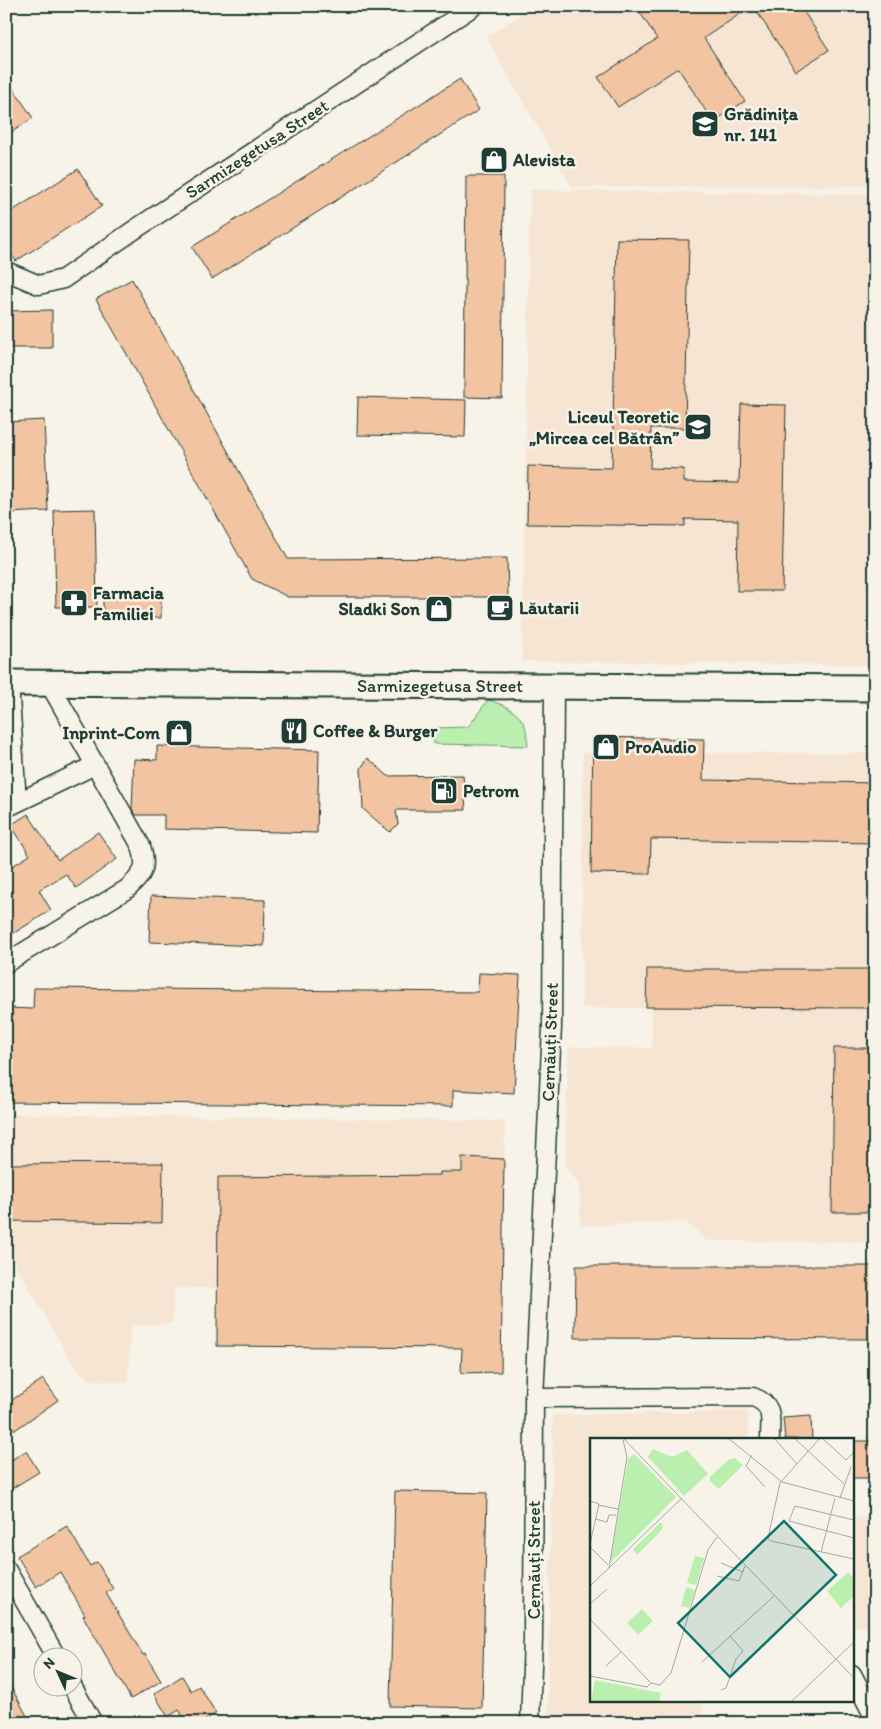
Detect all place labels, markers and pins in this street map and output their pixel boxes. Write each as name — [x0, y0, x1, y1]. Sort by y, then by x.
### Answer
place label: Grădinița nr. 141 — [723, 103, 799, 146]
school or university icon: Grădinița nr. 141 — [690, 109, 720, 139]
shop icon: Alevista — [479, 145, 509, 175]
place label: Alevista — [512, 149, 576, 171]
place label: Liceul Teoretic „Mircea cel Bătrân” — [529, 406, 680, 449]
school or university icon: Liceul Teoretic „Mircea cel Bătrân” — [683, 412, 713, 442]
place label: Farmacia Familiei — [93, 582, 165, 625]
pharmacy icon: Farmacia Familiei — [59, 588, 89, 618]
cafe icon: Lăutarii — [485, 593, 515, 623]
shop icon: Sladki Son — [424, 594, 454, 624]
place label: Lăutarii — [519, 597, 579, 619]
place label: Sladki Son — [338, 598, 421, 620]
restaurant icon: Coffee & Burger — [279, 716, 309, 746]
shop icon: Inprint-Com — [164, 718, 194, 748]
place label: Coffee & Burger — [313, 720, 438, 742]
place label: Inprint-Com — [62, 722, 161, 744]
shop icon: ProAudio — [591, 732, 621, 762]
place label: ProAudio — [625, 736, 696, 758]
fuel station icon: Petrom — [429, 776, 459, 806]
place label: Petrom — [463, 780, 520, 802]

